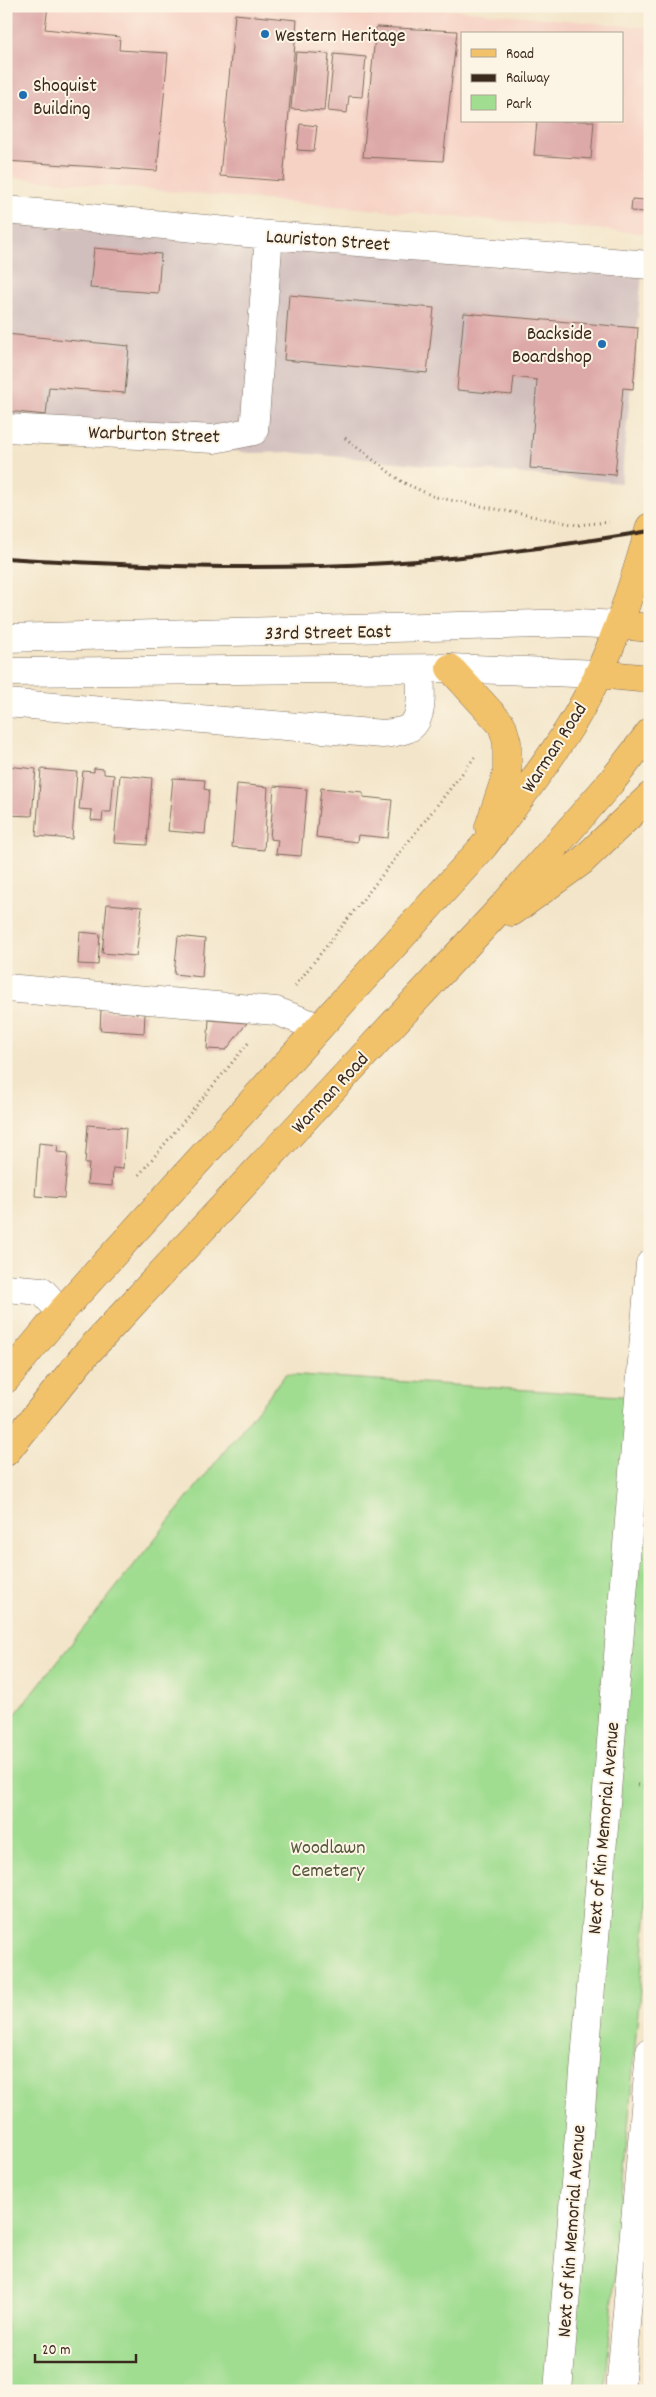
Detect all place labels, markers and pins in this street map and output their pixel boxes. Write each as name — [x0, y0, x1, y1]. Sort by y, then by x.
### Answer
place label: Western Heritage — [275, 23, 406, 51]
marker: Western Heritage — [259, 28, 271, 40]
place label: Shoquist Building — [33, 73, 97, 124]
marker: Shoquist Building — [17, 89, 29, 101]
place label: Backside Boardshop — [512, 321, 592, 372]
marker: Backside Boardshop — [596, 338, 608, 350]

